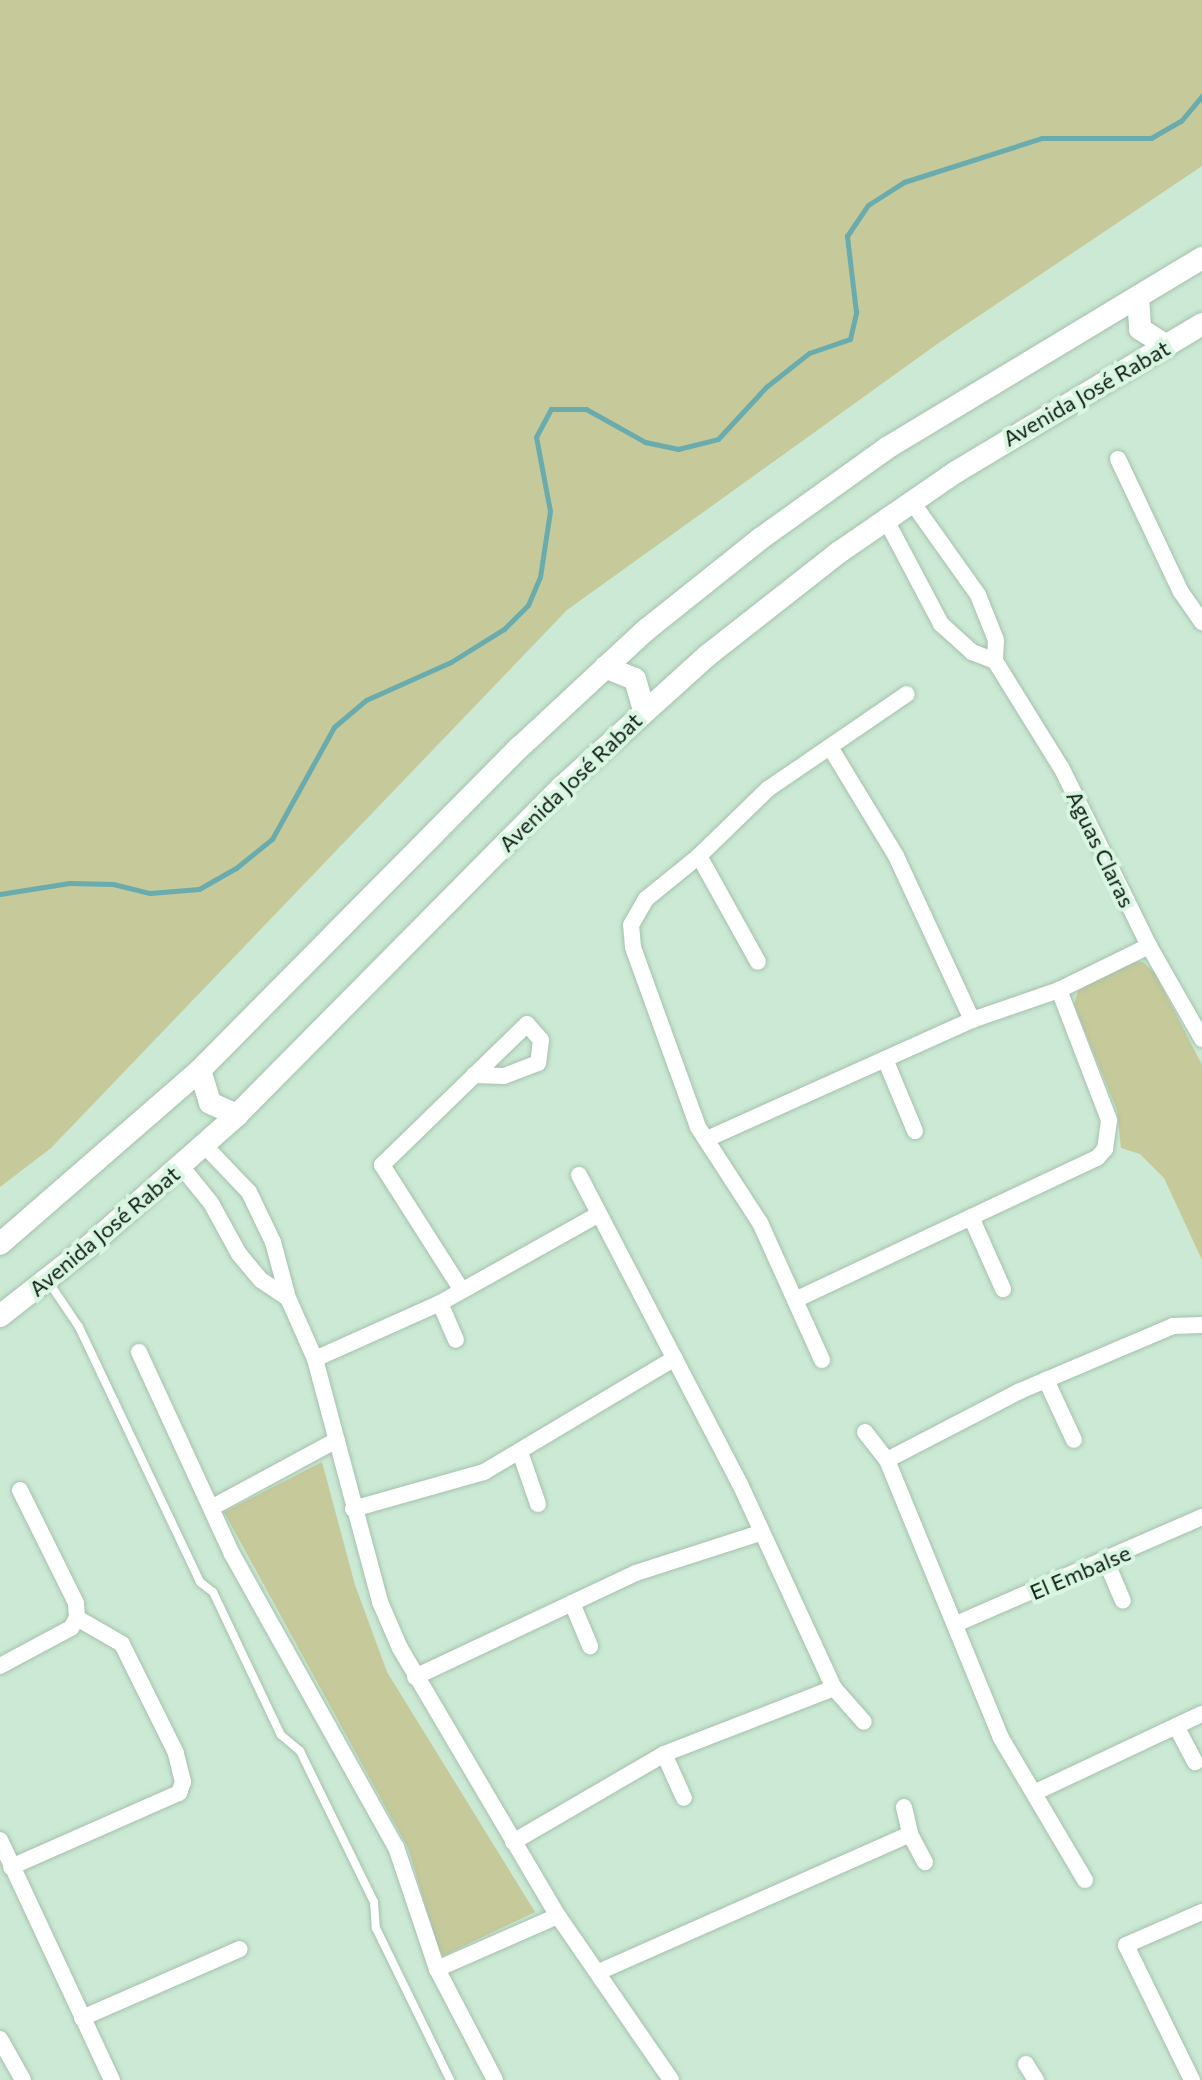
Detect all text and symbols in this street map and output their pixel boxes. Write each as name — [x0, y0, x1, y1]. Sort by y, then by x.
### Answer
street label: Avenida José Rabat — [998, 334, 1174, 452]
street label: Avenida José Rabat — [493, 707, 647, 857]
street label: Aguas Claras — [1061, 786, 1141, 912]
street label: Avenida José Rabat — [23, 1160, 185, 1302]
street label: El Embalse — [1026, 1539, 1134, 1605]

